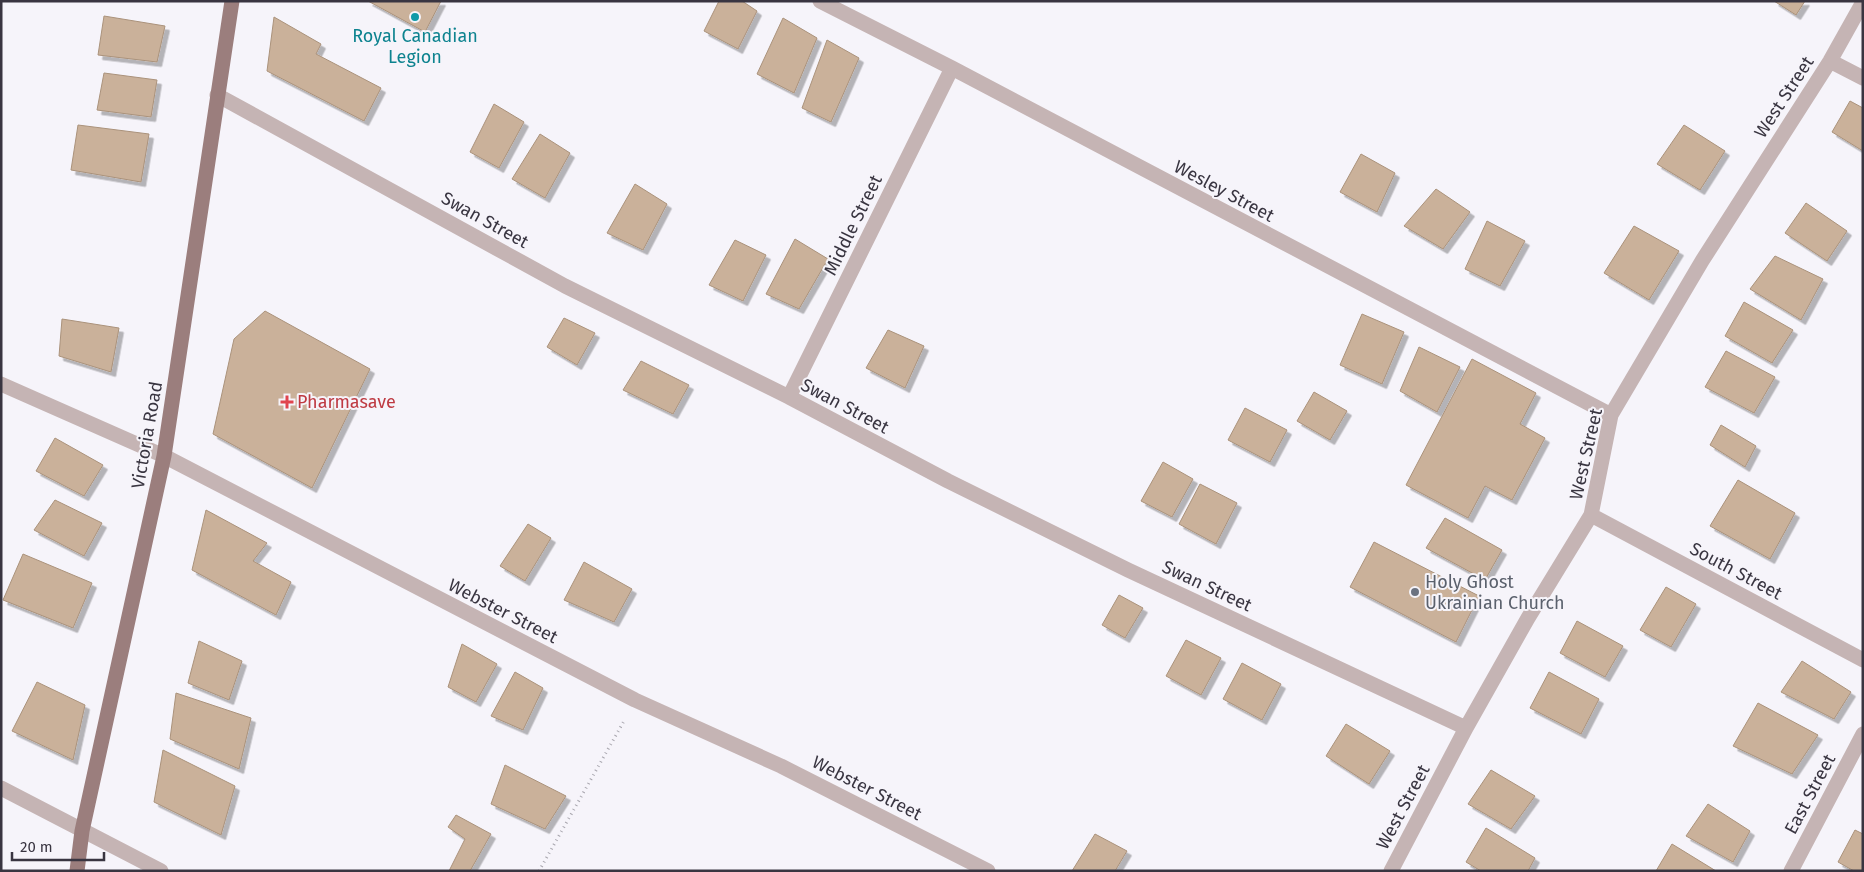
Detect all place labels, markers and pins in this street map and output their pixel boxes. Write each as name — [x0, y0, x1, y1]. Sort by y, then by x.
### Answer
marker: Royal Canadian Legion — [409, 11, 421, 23]
place label: Royal Canadian Legion — [352, 25, 478, 68]
place label: Pharmasave — [297, 391, 396, 413]
marker: Pharmasave — [281, 396, 293, 408]
place label: Holy Ghost Ukrainian Church — [1425, 571, 1565, 614]
marker: Holy Ghost Ukrainian Church — [1409, 586, 1421, 598]

